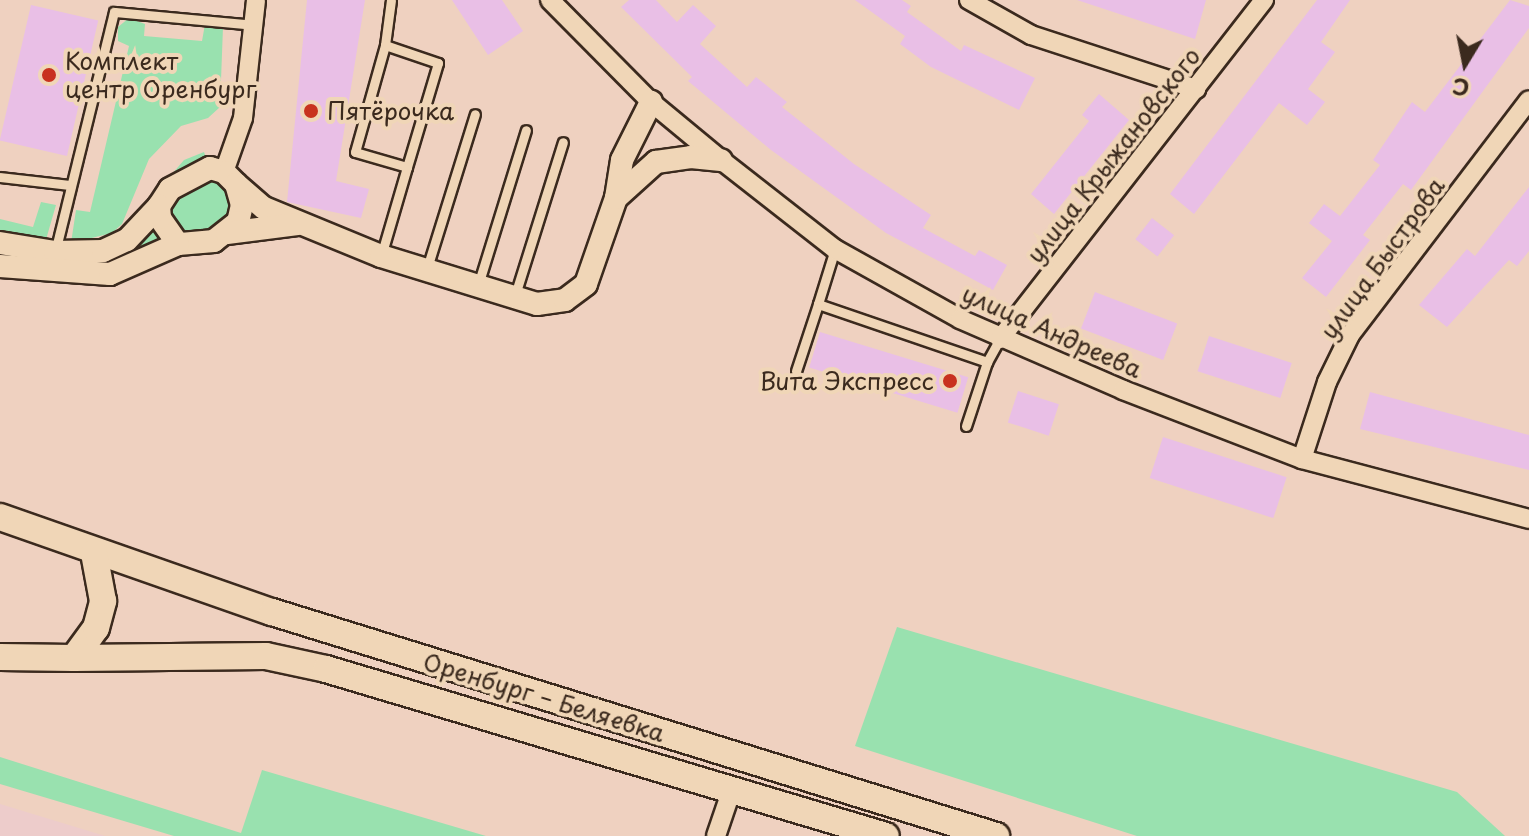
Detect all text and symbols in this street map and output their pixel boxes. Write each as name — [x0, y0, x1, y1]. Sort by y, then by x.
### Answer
north arrow — [1425, 24, 1505, 104]
street label: улица Крыжановского — [1020, 41, 1206, 269]
place label: Комплект центр Оренбург — [65, 47, 257, 103]
marker: Комплект центр Оренбург — [40, 66, 58, 84]
text: С — [1450, 70, 1472, 106]
place label: Пятёрочка — [327, 97, 454, 125]
marker: Пятёрочка — [302, 102, 320, 120]
street label: улица Быстрова — [1313, 171, 1451, 345]
street label: улица Андреева — [957, 278, 1147, 384]
place label: Вита Экспресс — [760, 367, 934, 395]
marker: Вита Экспресс — [941, 372, 959, 390]
street label: Оренбург – Беляевка — [420, 647, 668, 747]

